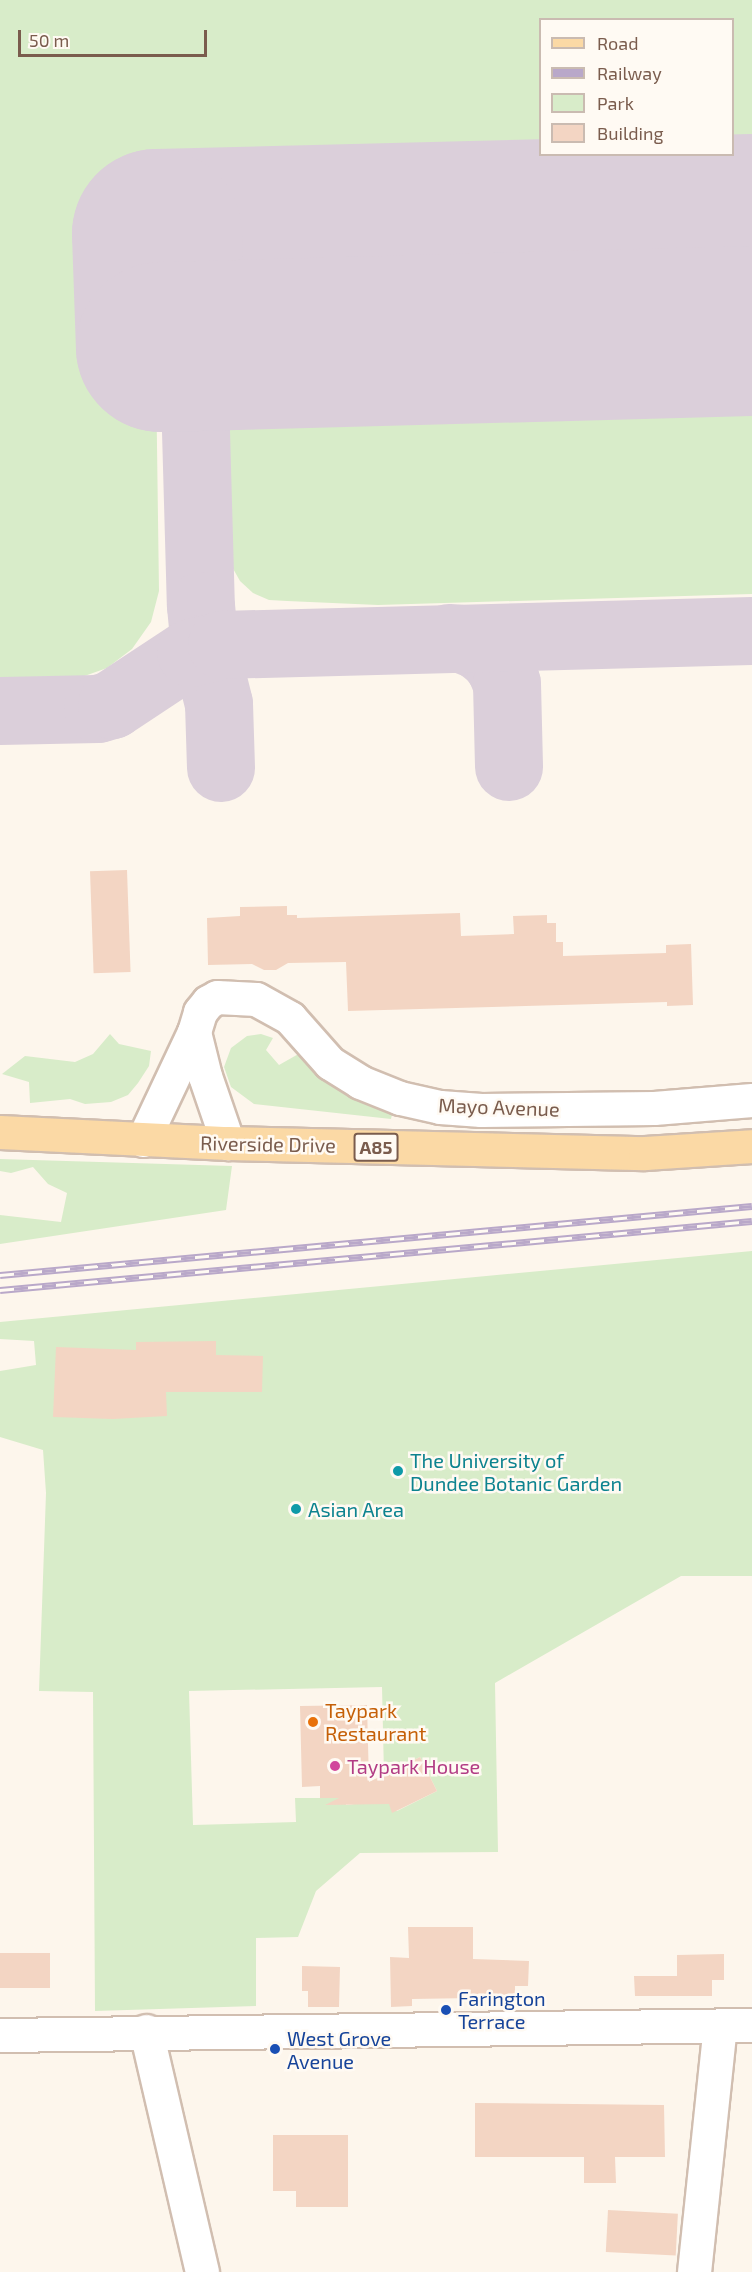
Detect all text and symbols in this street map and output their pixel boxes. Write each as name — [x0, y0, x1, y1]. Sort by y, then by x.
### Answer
scale bar — [21, 18, 210, 56]
legend — [539, 18, 734, 156]
text: 50 m — [29, 29, 69, 51]
text: Road — [597, 32, 638, 54]
text: Railway — [597, 62, 662, 84]
text: Park — [597, 92, 634, 114]
text: Building — [597, 122, 664, 144]
street label: Mayo Avenue — [438, 1093, 560, 1121]
street label: Riverside Drive — [200, 1131, 336, 1157]
road number: A85 — [354, 1132, 398, 1162]
place label: The University of Dundee Botanic Garden — [410, 1448, 622, 1495]
marker: The University of Dundee Botanic Garden — [391, 1464, 405, 1478]
place label: Asian Area — [308, 1497, 405, 1521]
marker: Asian Area — [289, 1502, 303, 1516]
place label: Taypark Restaurant — [325, 1698, 426, 1745]
marker: Taypark Restaurant — [306, 1715, 320, 1729]
place label: Taypark House — [347, 1754, 481, 1778]
marker: Taypark House — [328, 1759, 342, 1773]
place label: Farington Terrace — [458, 1986, 546, 2033]
marker: Farington Terrace — [439, 2003, 453, 2017]
place label: West Grove Avenue — [287, 2026, 391, 2073]
marker: West Grove Avenue — [268, 2042, 282, 2056]

